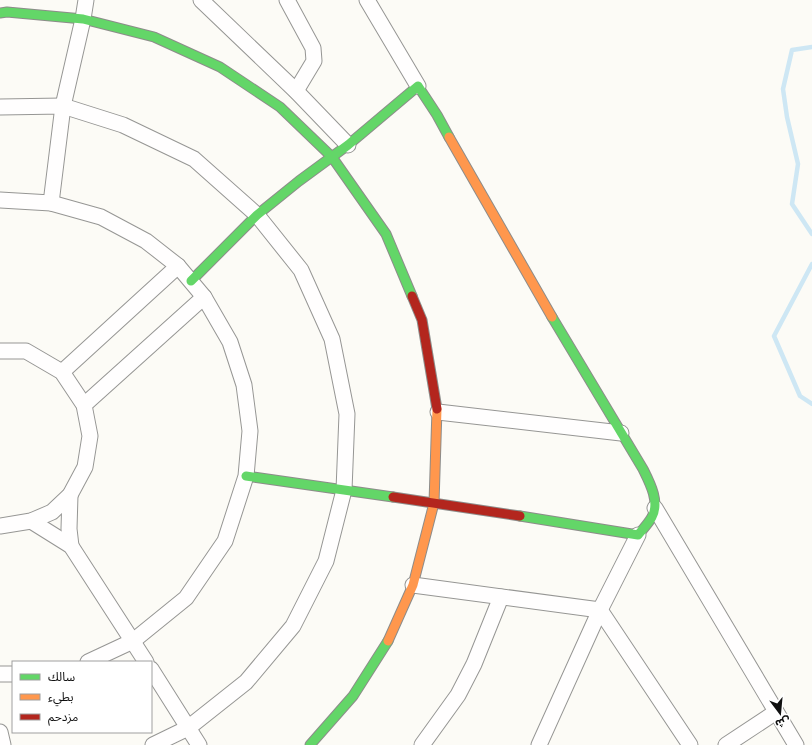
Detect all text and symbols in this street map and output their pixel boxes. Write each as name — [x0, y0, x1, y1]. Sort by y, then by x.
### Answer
legend — [12, 661, 152, 733]
text: سالك — [48, 670, 75, 684]
text: بطيء — [48, 690, 74, 707]
north arrow — [760, 693, 800, 733]
text: مزدحم — [48, 710, 78, 726]
text: ش — [774, 714, 792, 730]

